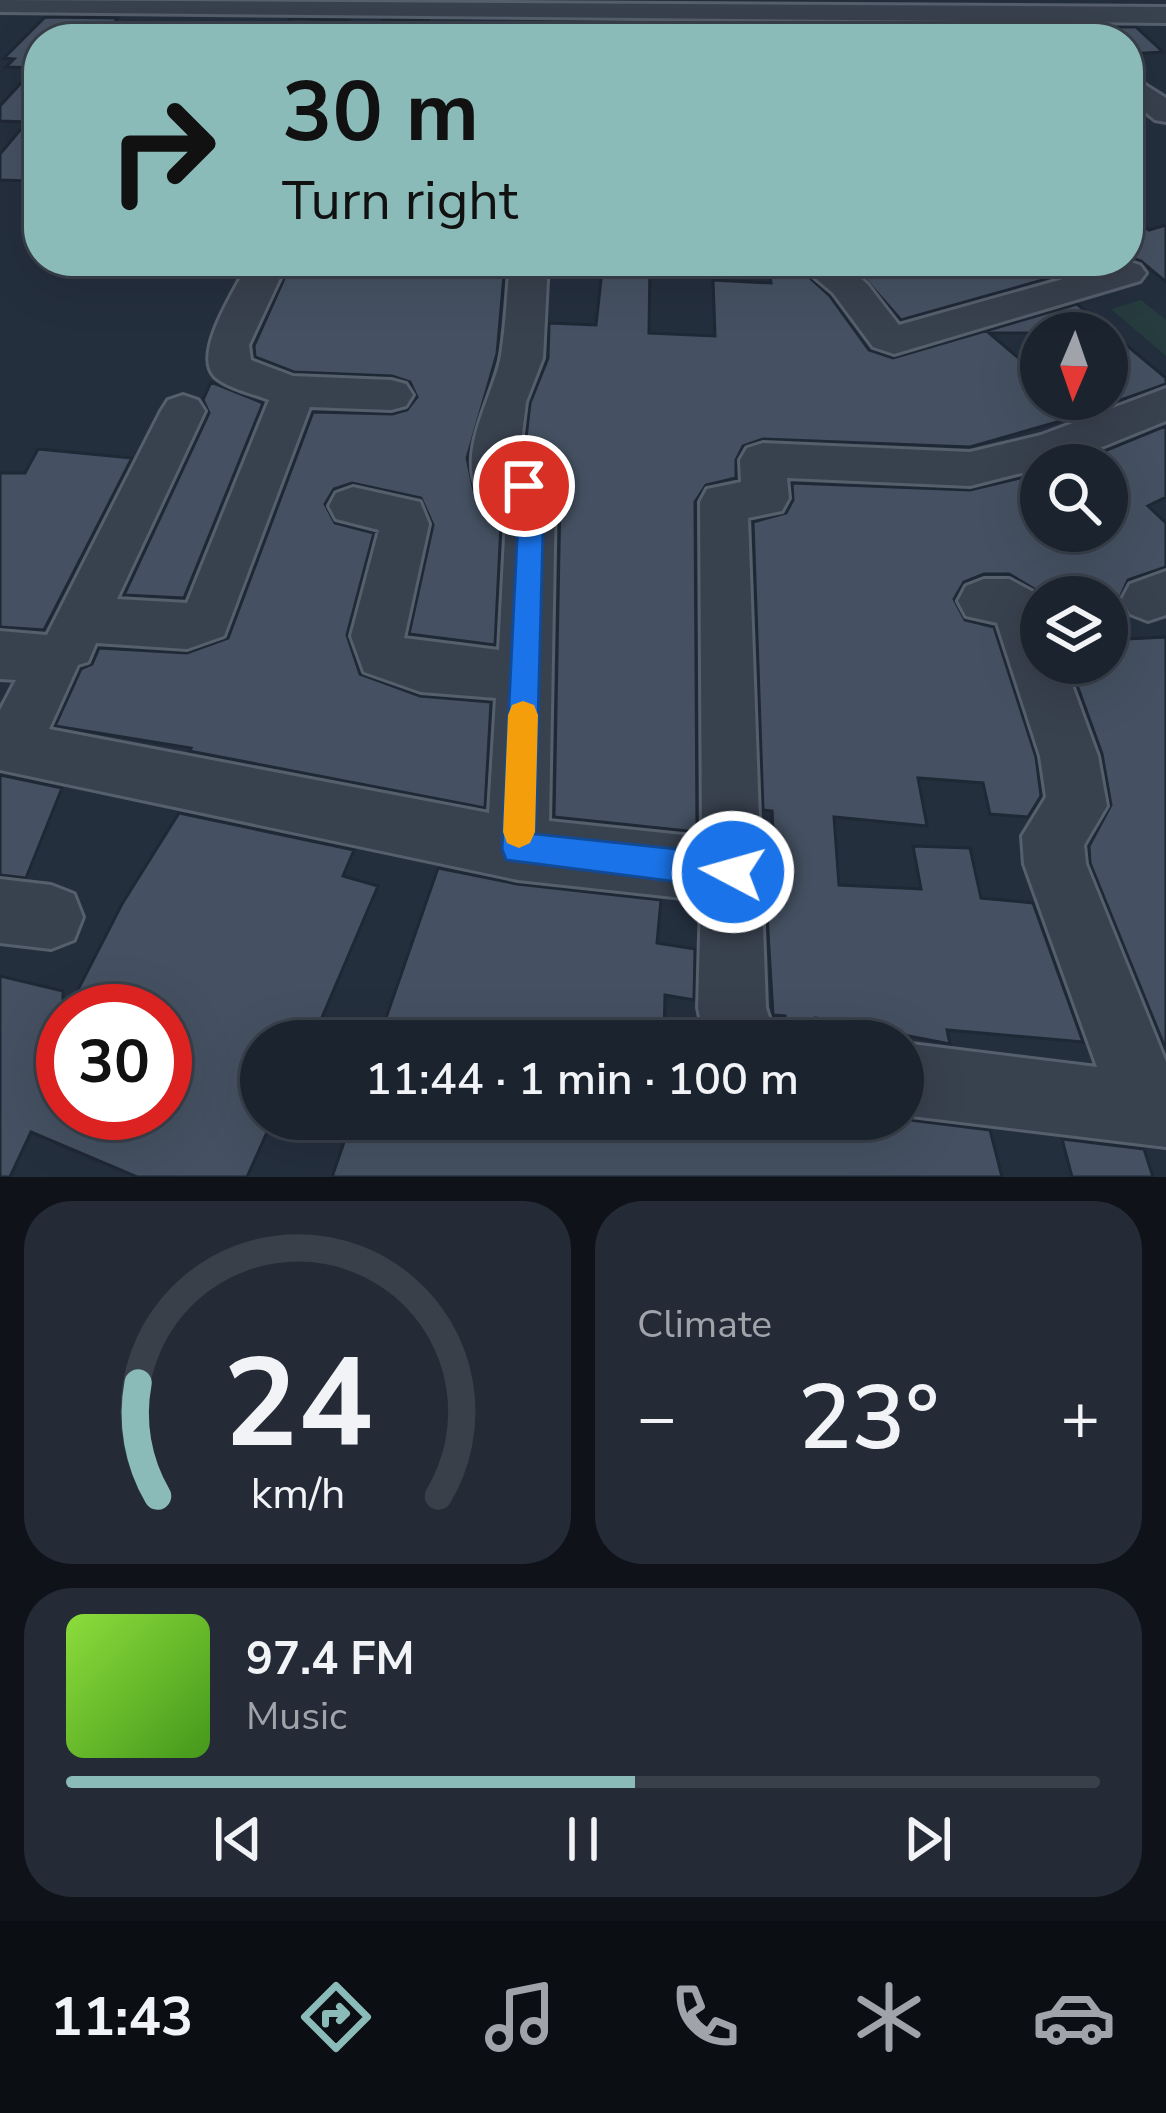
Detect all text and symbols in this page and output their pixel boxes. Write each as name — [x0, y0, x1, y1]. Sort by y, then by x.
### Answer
text: 30 m — [282, 55, 479, 170]
icon: right — [84, 72, 240, 228]
text: Turn right — [282, 164, 518, 238]
north arrow — [1020, 312, 1128, 420]
map controls — [1020, 312, 1128, 684]
pin — [473, 435, 575, 537]
button: search — [1020, 444, 1128, 552]
icon: arrive — [491, 453, 557, 519]
button: layers — [1020, 576, 1128, 684]
position arrow — [670, 809, 796, 935]
speed limit sign: 30 — [36, 984, 192, 1140]
text: 11:44 · 1 min · 100 m — [365, 1049, 799, 1110]
text: Climate — [637, 1298, 772, 1351]
text: 24 — [223, 1319, 372, 1489]
text: 23° — [798, 1357, 939, 1480]
text: − — [637, 1373, 677, 1463]
text: + — [1060, 1373, 1100, 1463]
text: km/h — [250, 1464, 345, 1522]
text: 97.4 FM — [246, 1629, 415, 1690]
text: Music — [246, 1690, 347, 1743]
icon: previous — [205, 1806, 271, 1872]
icon: pause — [550, 1806, 616, 1872]
icon: next — [895, 1806, 961, 1872]
icon: directions — [294, 1975, 378, 2059]
icon: music — [478, 1975, 562, 2059]
icon: phone — [663, 1975, 747, 2059]
icon: climate — [847, 1975, 931, 2059]
icon: car — [1032, 1975, 1116, 2059]
text: 11:43 — [50, 1980, 193, 2054]

